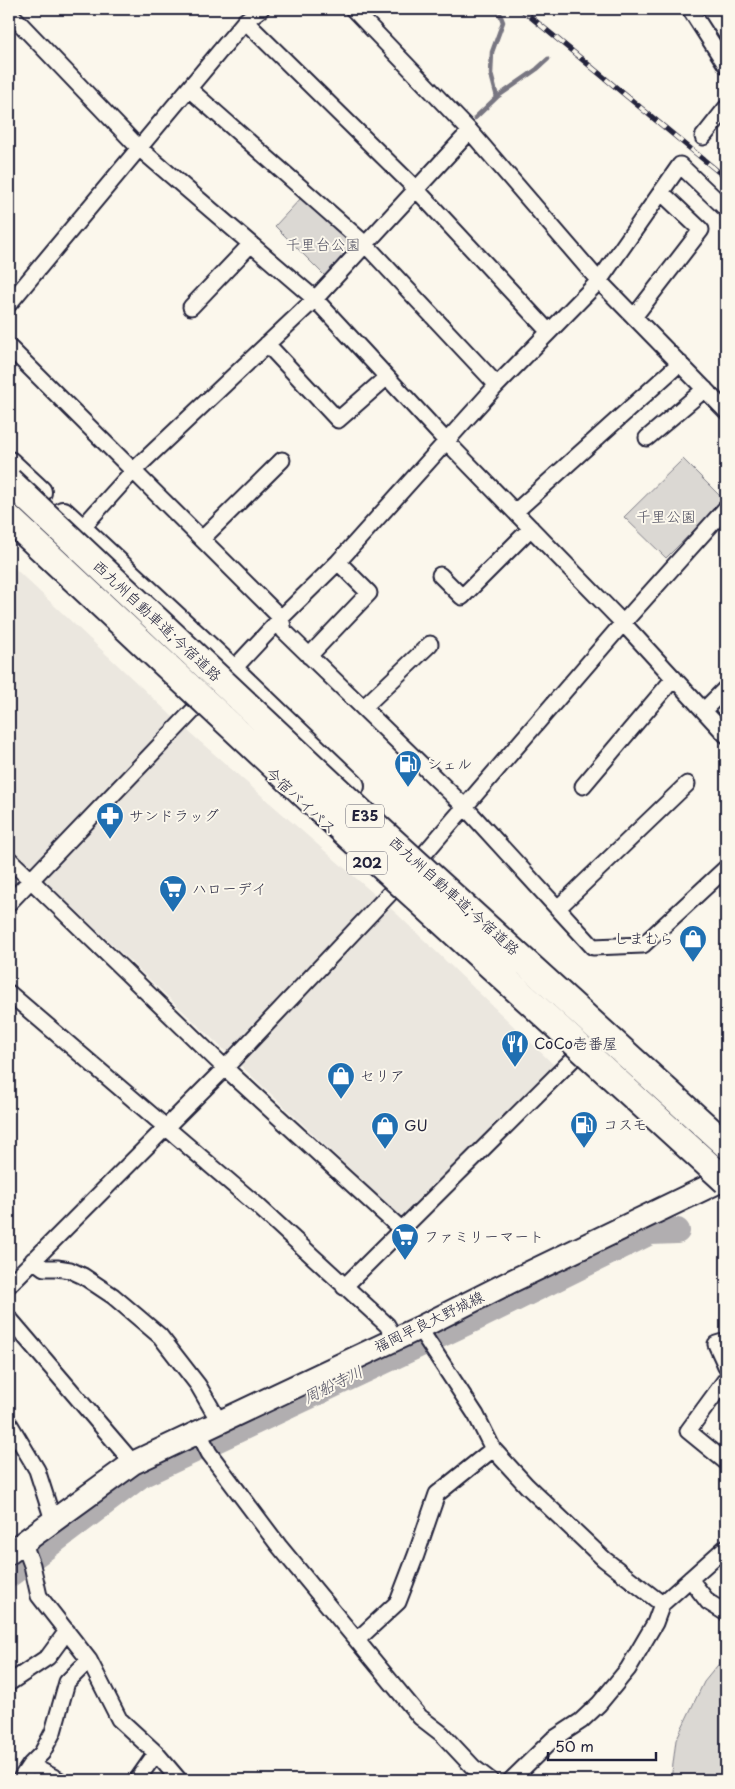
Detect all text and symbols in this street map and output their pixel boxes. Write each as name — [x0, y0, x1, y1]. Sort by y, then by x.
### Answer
park label: 千里台公園 — [285, 232, 361, 255]
park label: 千里公園 — [636, 504, 696, 527]
street label: 西九州自動車道;今宿道路 — [88, 554, 228, 686]
fuel station icon: シェル — [393, 749, 423, 788]
place label: シェル — [427, 751, 472, 774]
street label: 今宿バイパス — [261, 761, 343, 839]
pharmacy icon: サンドラッグ — [95, 801, 125, 840]
place label: サンドラッグ — [129, 803, 219, 826]
road number: E35 — [346, 804, 384, 828]
street label: 西九州自動車道;今宿道路 — [384, 830, 526, 960]
road number: 202 — [347, 851, 387, 874]
supermarket icon: ハローデイ — [158, 874, 188, 913]
place label: ハローデイ — [192, 876, 266, 899]
shop icon: しまむら — [678, 924, 708, 963]
place label: しまむら — [614, 926, 674, 949]
restaurant icon: CoCo壱番屋 — [500, 1029, 530, 1068]
place label: CoCo壱番屋 — [534, 1031, 618, 1054]
shop icon: セリア — [326, 1061, 356, 1100]
place label: セリア — [360, 1063, 405, 1086]
fuel station icon: コスモ — [569, 1110, 599, 1149]
shop icon: GU — [370, 1111, 400, 1150]
place label: コスモ — [603, 1112, 647, 1135]
place label: GU — [404, 1113, 428, 1136]
supermarket icon: ファミリーマート — [390, 1222, 420, 1261]
place label: ファミリーマート — [424, 1224, 544, 1247]
street label: 福岡早良大野城線 — [369, 1284, 487, 1357]
water label: 周船寺川 — [299, 1358, 367, 1408]
scale bar — [548, 1729, 655, 1761]
text: 50 m — [555, 1734, 594, 1757]

